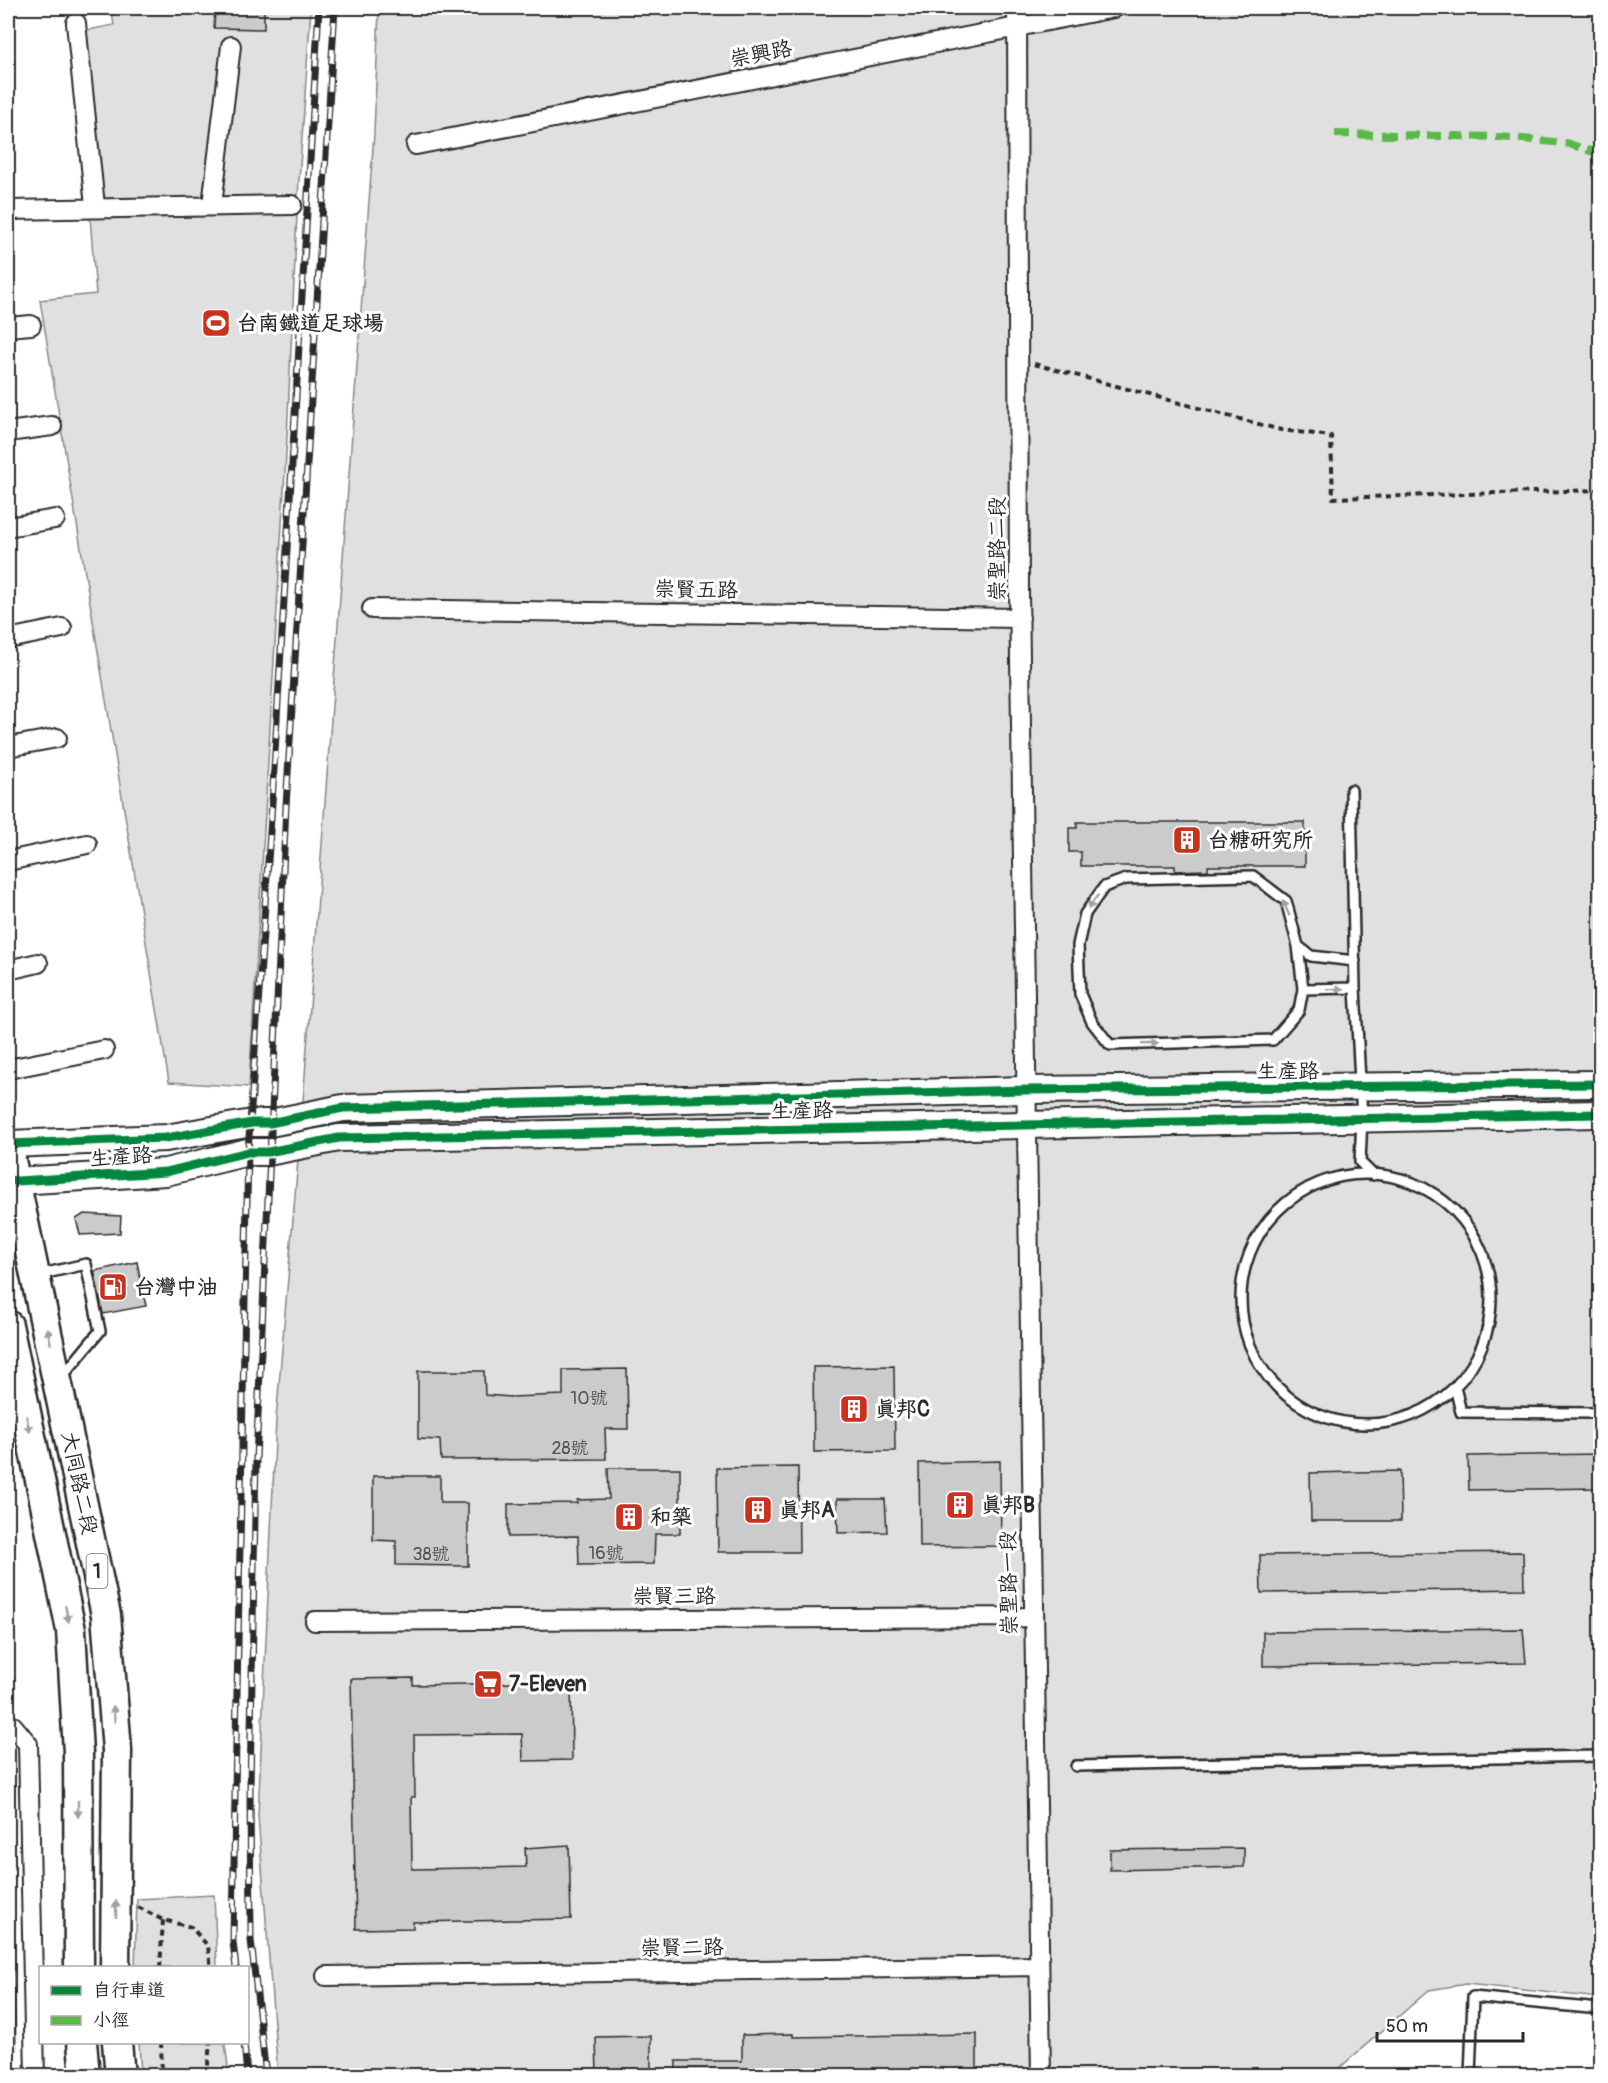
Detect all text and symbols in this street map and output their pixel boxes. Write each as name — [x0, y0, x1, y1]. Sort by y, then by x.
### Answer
street label: 崇興路 — [728, 35, 794, 73]
sports icon: 台南鐵道足球場 — [200, 307, 232, 339]
place label: 台南鐵道足球場 — [237, 310, 384, 337]
street label: 崇聖路二段 — [984, 497, 1011, 602]
street label: 崇賢五路 — [654, 576, 738, 604]
building icon: 台糖研究所 — [1171, 824, 1203, 856]
place label: 台糖研究所 — [1208, 827, 1313, 854]
one-way arrow — [1087, 894, 1099, 910]
one-way arrow — [1281, 898, 1291, 916]
one-way arrow — [1326, 984, 1345, 993]
one-way arrow — [1141, 1039, 1160, 1048]
street label: 生產路 — [1257, 1058, 1320, 1085]
street label: 生產路 — [770, 1097, 834, 1125]
street label: 生產路 — [89, 1141, 153, 1173]
fuel station icon: 台灣中油 — [97, 1271, 129, 1303]
place label: 台灣中油 — [134, 1274, 218, 1301]
one-way arrow — [44, 1327, 53, 1346]
house number: 10號 — [570, 1387, 608, 1410]
building icon: 真邦C — [838, 1393, 870, 1425]
place label: 真邦C — [875, 1396, 930, 1423]
one-way arrow — [24, 1414, 33, 1433]
street label: 大同路二段 — [55, 1429, 103, 1537]
house number: 28號 — [551, 1437, 589, 1460]
building icon: 真邦B — [944, 1489, 976, 1521]
place label: 真邦B — [981, 1492, 1035, 1519]
building icon: 真邦A — [742, 1494, 774, 1526]
place label: 真邦A — [779, 1497, 835, 1524]
building icon: 和築 — [613, 1501, 645, 1533]
place label: 和築 — [650, 1504, 692, 1531]
street label: 崇聖路一段 — [995, 1530, 1023, 1636]
house number: 16號 — [588, 1542, 624, 1565]
house number: 38號 — [412, 1543, 450, 1566]
road number: 1 — [86, 1554, 108, 1588]
street label: 崇賢三路 — [632, 1583, 716, 1610]
one-way arrow — [63, 1605, 72, 1624]
supermarket icon: 7-Eleven — [472, 1668, 504, 1700]
place label: 7-Eleven — [509, 1671, 587, 1698]
one-way arrow — [109, 1705, 119, 1724]
one-way arrow — [73, 1799, 83, 1818]
one-way arrow — [111, 1900, 121, 1919]
street label: 崇賢二路 — [640, 1934, 724, 1962]
legend — [39, 1966, 249, 2044]
text: 自行車道 — [93, 1979, 165, 2002]
scale bar — [1377, 2005, 1522, 2043]
text: 小徑 — [93, 2009, 129, 2032]
text: 50 m — [1386, 2015, 1428, 2038]

